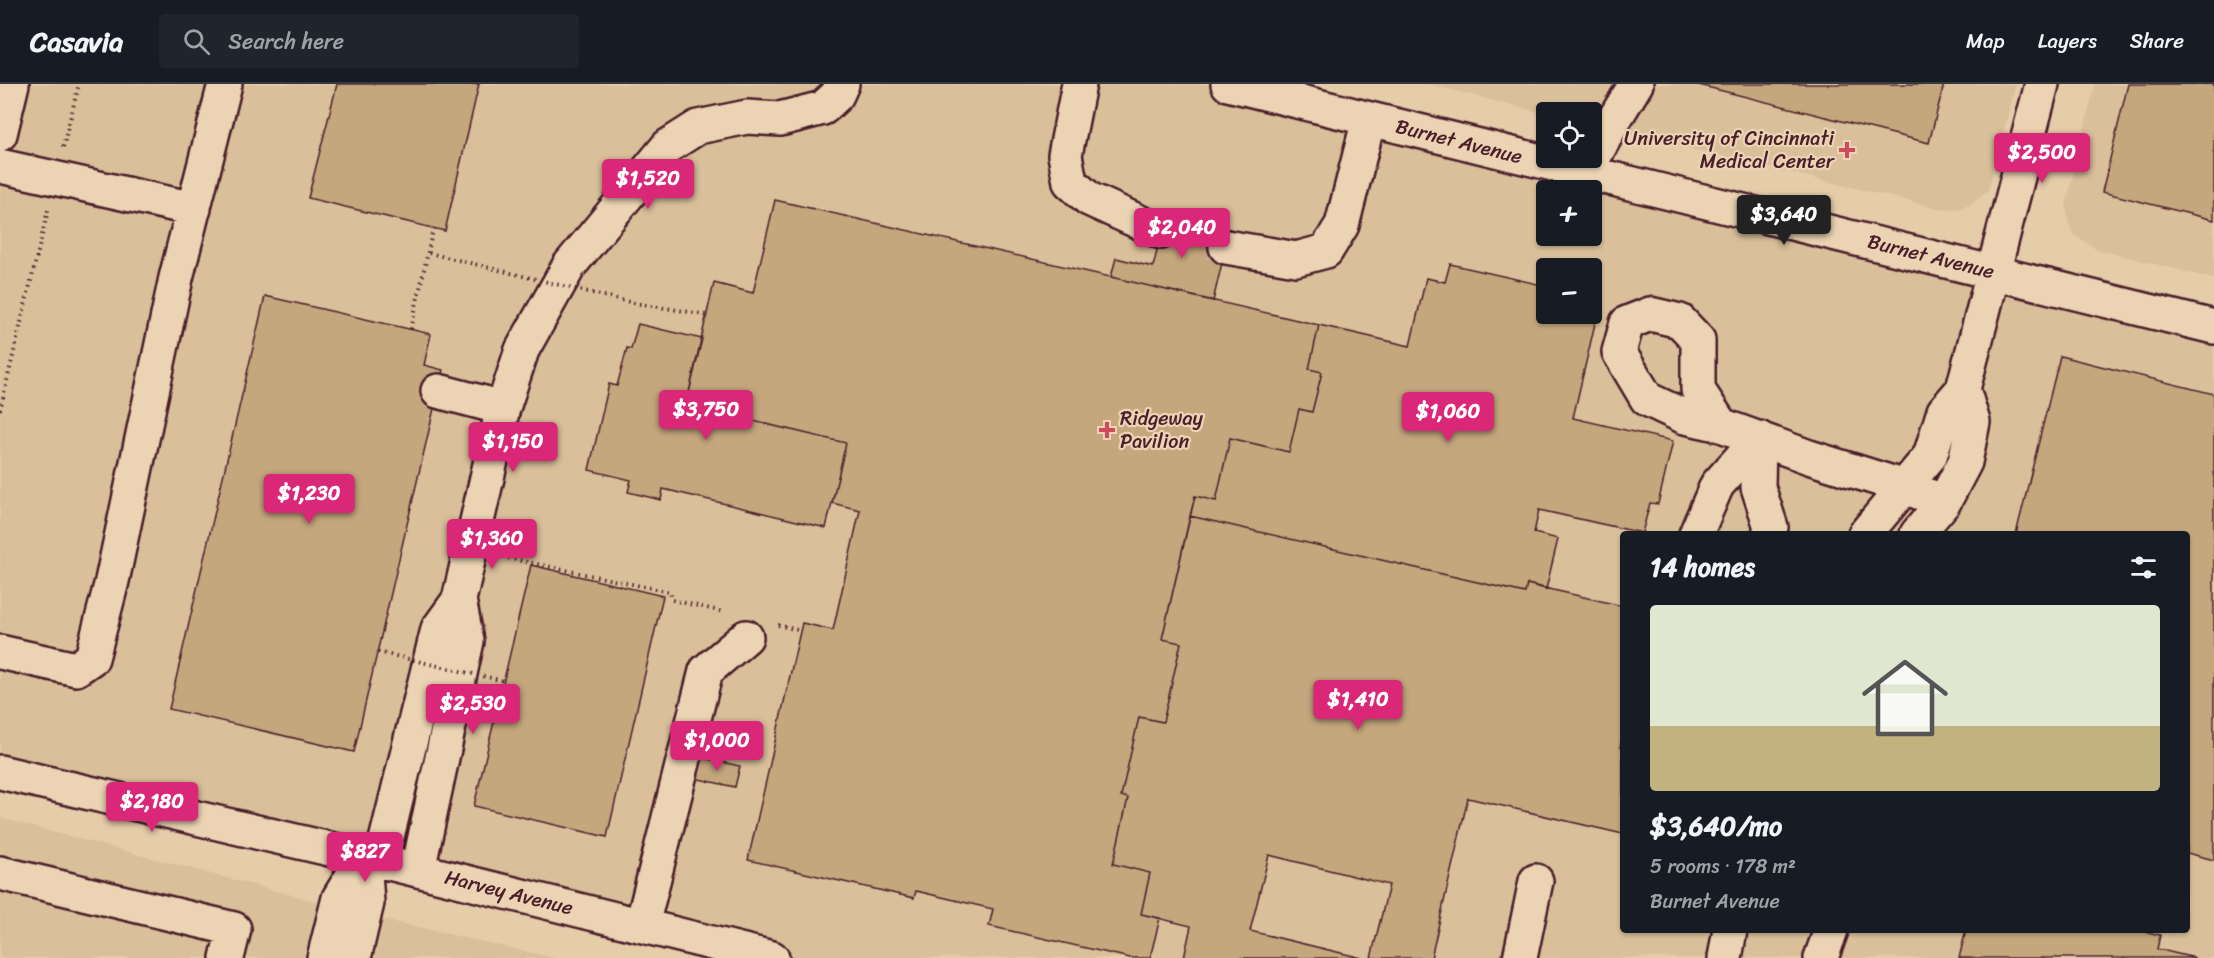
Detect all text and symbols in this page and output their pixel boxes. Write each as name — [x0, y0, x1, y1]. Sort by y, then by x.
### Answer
search box — [159, 14, 579, 68]
text: Casavia — [30, 17, 123, 66]
text: Search here — [228, 22, 344, 61]
text: Map — [1966, 22, 2005, 60]
text: Layers — [2038, 22, 2097, 60]
text: Share — [2130, 22, 2184, 60]
icon: search — [180, 25, 213, 58]
map controls — [1536, 102, 1602, 324]
button: locate — [1536, 102, 1602, 168]
street label: Burnet Avenue — [1392, 109, 1526, 174]
place label: University of Cincinnati Medical Center — [1624, 121, 1835, 179]
pin: $2,500 — [1993, 133, 2091, 184]
text: $2,500 — [2008, 135, 2076, 170]
marker: University of Cincinnati Medical Center — [1838, 141, 1856, 159]
pin: $1,520 — [599, 159, 697, 210]
text: $1,520 — [616, 161, 680, 196]
button: + — [1536, 180, 1602, 246]
pin: $3,640 — [1735, 195, 1833, 246]
text: $3,640 — [1751, 197, 1817, 232]
pin: $2,040 — [1133, 208, 1231, 259]
text: $2,040 — [1148, 210, 1216, 245]
street label: Burnet Avenue — [1864, 224, 1998, 289]
button: − — [1536, 258, 1602, 324]
pin: $3,750 — [657, 390, 755, 441]
text: $3,750 — [673, 392, 739, 427]
pin: $1,060 — [1399, 392, 1497, 443]
text: $1,060 — [1416, 394, 1480, 429]
place label: Ridgeway Pavilion — [1120, 401, 1203, 459]
marker: Ridgeway Pavilion — [1098, 421, 1116, 439]
pin: $1,150 — [464, 422, 562, 473]
text: $1,150 — [483, 424, 543, 459]
pin: $1,230 — [260, 474, 358, 525]
text: $1,230 — [278, 476, 340, 511]
pin: $1,360 — [443, 519, 541, 570]
text: $1,360 — [461, 521, 523, 556]
text: 14 homes — [1650, 544, 1755, 590]
icon: filters — [2127, 551, 2160, 584]
icon: home — [1851, 644, 1959, 752]
pin: $1,410 — [1309, 680, 1407, 731]
text: $1,410 — [1327, 682, 1389, 717]
pin: $2,530 — [424, 684, 522, 735]
text: $2,530 — [440, 686, 506, 721]
pin: $1,000 — [668, 721, 766, 772]
text: $1,000 — [684, 723, 750, 758]
pin: $2,180 — [103, 782, 201, 833]
text: $2,180 — [120, 784, 184, 819]
text: $3,640/mo — [1650, 803, 1782, 849]
pin: $827 — [329, 832, 401, 883]
text: $827 — [341, 834, 389, 869]
text: 5 rooms · 178 m² — [1650, 849, 1796, 884]
street label: Harvey Avenue — [441, 860, 577, 925]
text: Burnet Avenue — [1650, 884, 1780, 919]

